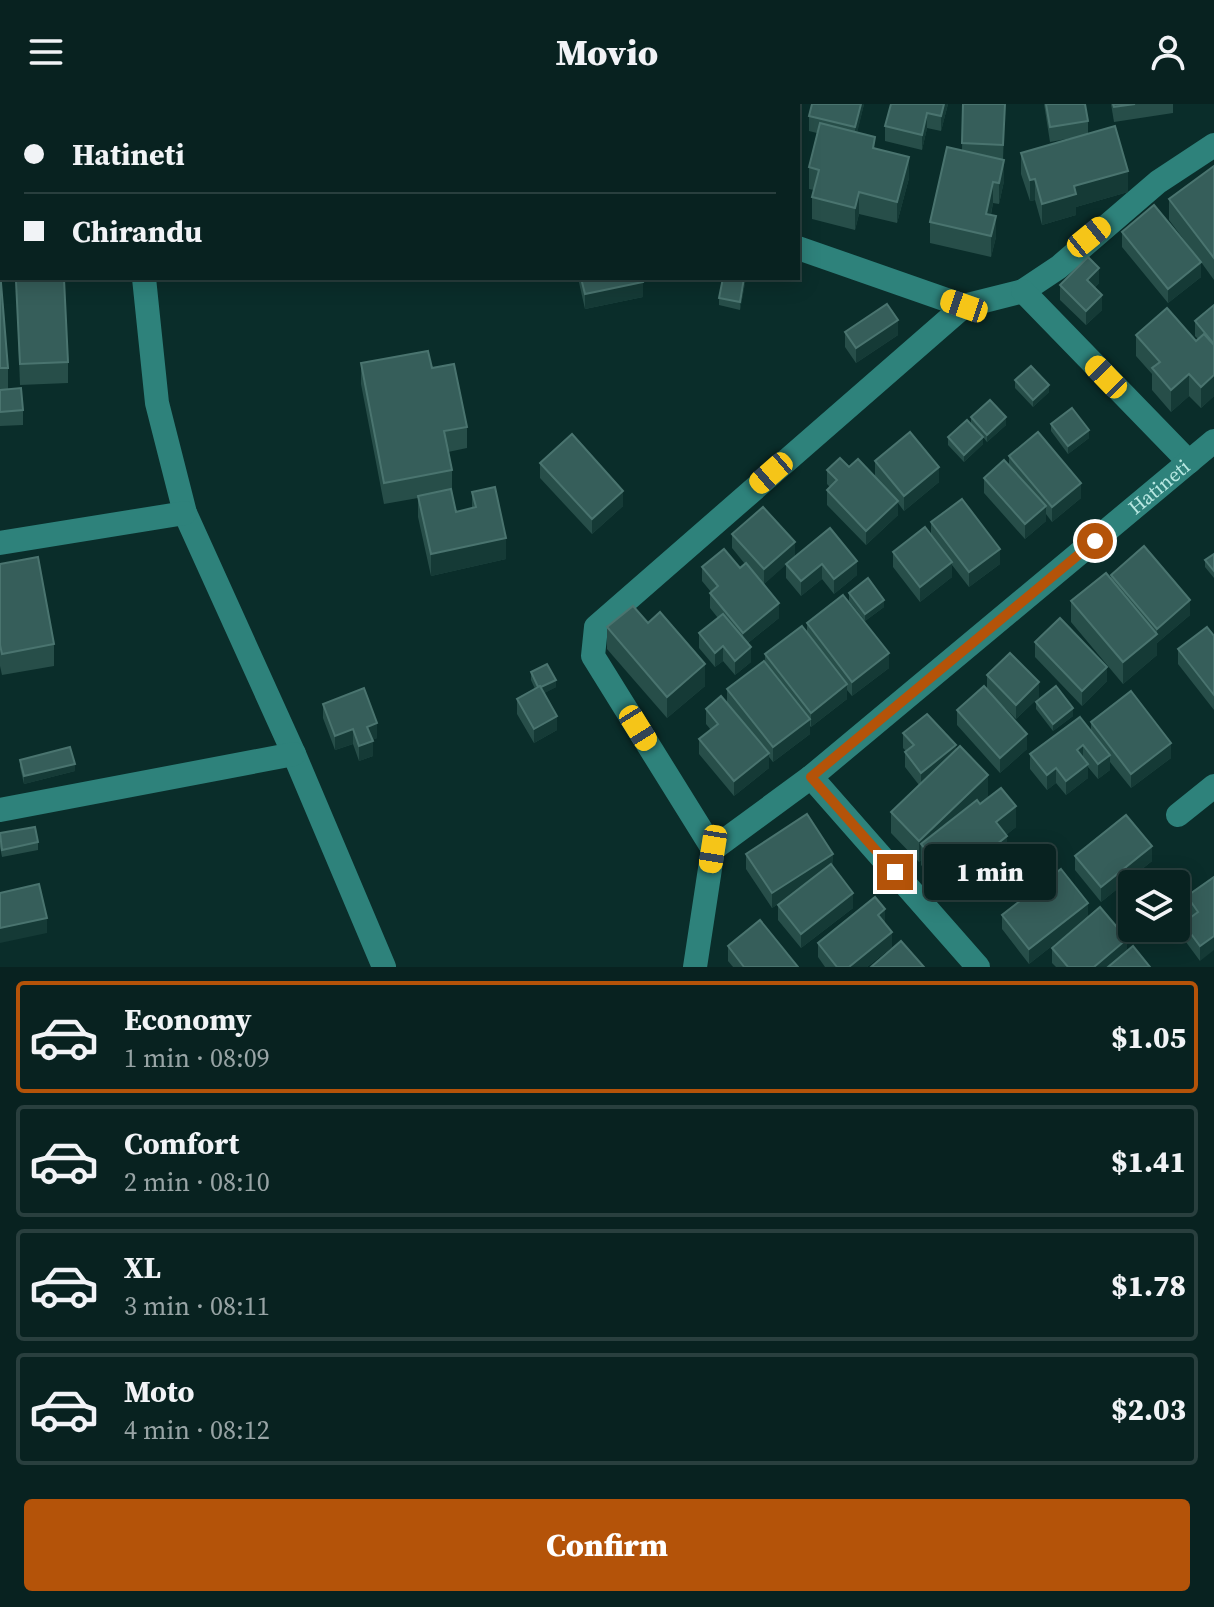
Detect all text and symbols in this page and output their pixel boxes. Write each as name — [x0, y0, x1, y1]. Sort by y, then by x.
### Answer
text: Movio — [556, 28, 658, 77]
icon: menu — [24, 30, 68, 74]
icon: person — [1146, 30, 1190, 74]
text: Hatineti — [72, 134, 185, 175]
text: Chirandu — [72, 211, 202, 252]
car — [1063, 213, 1115, 261]
car — [937, 287, 991, 325]
car — [1081, 351, 1131, 403]
car — [745, 448, 797, 498]
street label: Hatineti — [1122, 453, 1196, 521]
route start — [1077, 523, 1113, 559]
car — [615, 701, 661, 755]
car — [697, 823, 729, 875]
callout: 1 min — [923, 844, 1055, 900]
route end — [877, 854, 913, 890]
text: 1 min — [956, 854, 1024, 890]
map controls — [1118, 870, 1190, 942]
button: layers — [1118, 870, 1190, 942]
text: Economy — [124, 999, 252, 1040]
icon: car — [28, 1001, 100, 1073]
text: $1.05 — [1111, 1017, 1186, 1058]
text: 1 min · 08:09 — [124, 1040, 270, 1076]
text: Comfort — [124, 1123, 239, 1164]
icon: car — [28, 1125, 100, 1197]
text: $1.41 — [1111, 1141, 1186, 1182]
text: 2 min · 08:10 — [124, 1164, 270, 1200]
text: XL — [124, 1247, 161, 1288]
icon: car — [28, 1249, 100, 1321]
text: $1.78 — [1111, 1265, 1186, 1306]
text: 3 min · 08:11 — [124, 1288, 270, 1324]
text: Moto — [124, 1371, 195, 1412]
icon: car — [28, 1373, 100, 1445]
text: $2.03 — [1111, 1389, 1186, 1430]
text: 4 min · 08:12 — [124, 1412, 270, 1448]
button: Confirm — [24, 1499, 1190, 1591]

